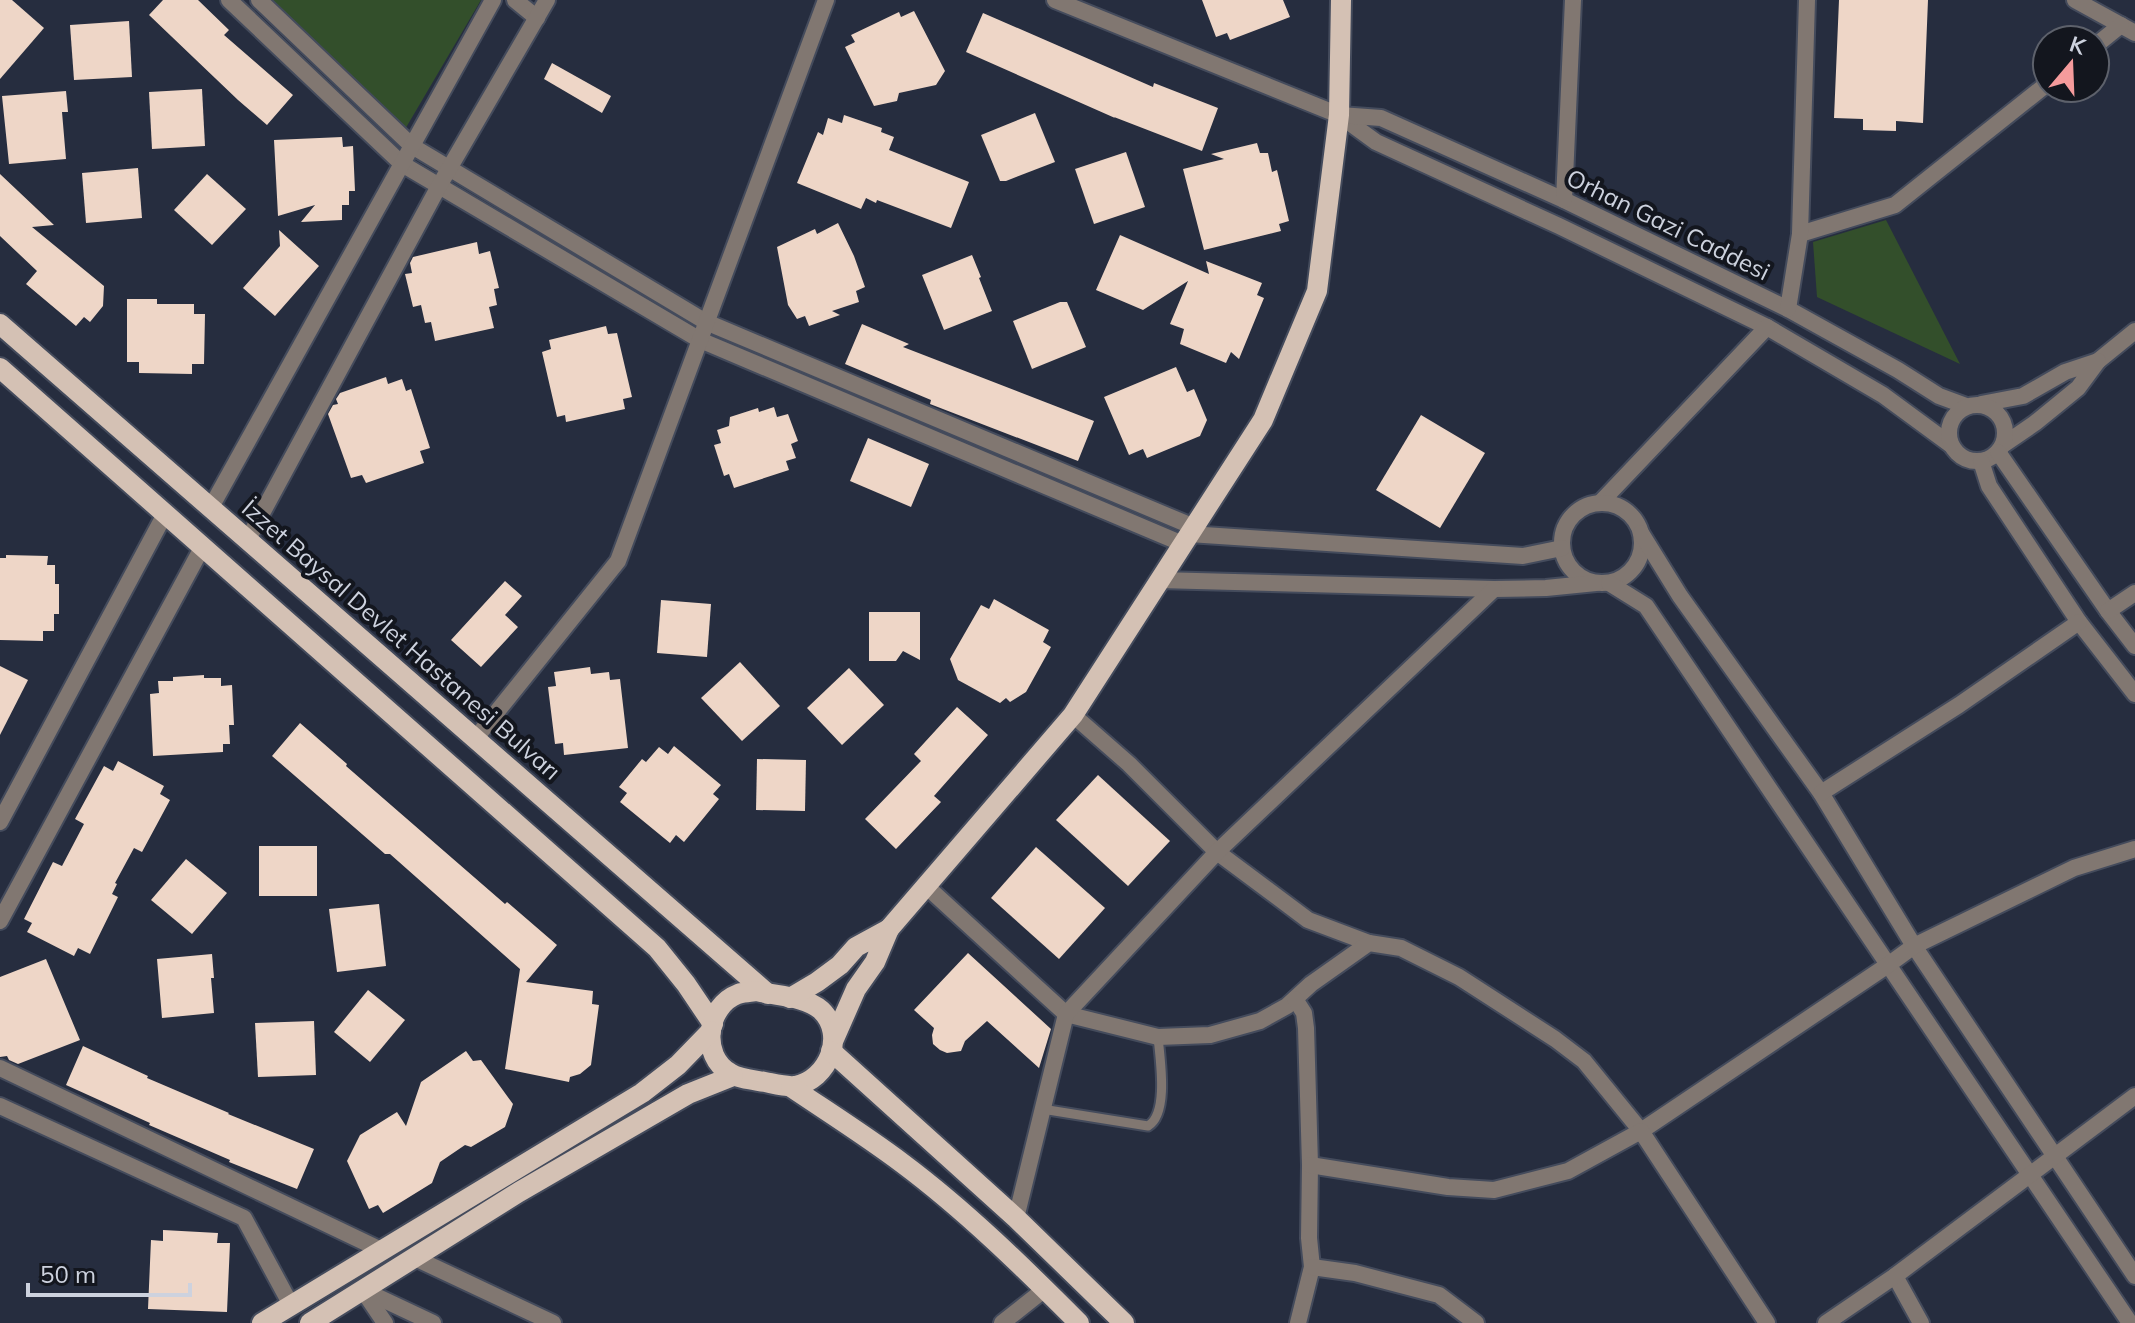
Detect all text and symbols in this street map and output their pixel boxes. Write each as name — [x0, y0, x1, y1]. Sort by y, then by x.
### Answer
north arrow — [2031, 24, 2111, 104]
text: K — [2066, 29, 2090, 61]
street label: Orhan Gazi Caddesi — [1562, 162, 1775, 286]
street label: İzzet Baysal Devlet Hastanesi Bulvarı — [236, 493, 567, 786]
scale bar — [28, 1247, 190, 1297]
text: 50 m — [40, 1259, 96, 1289]

